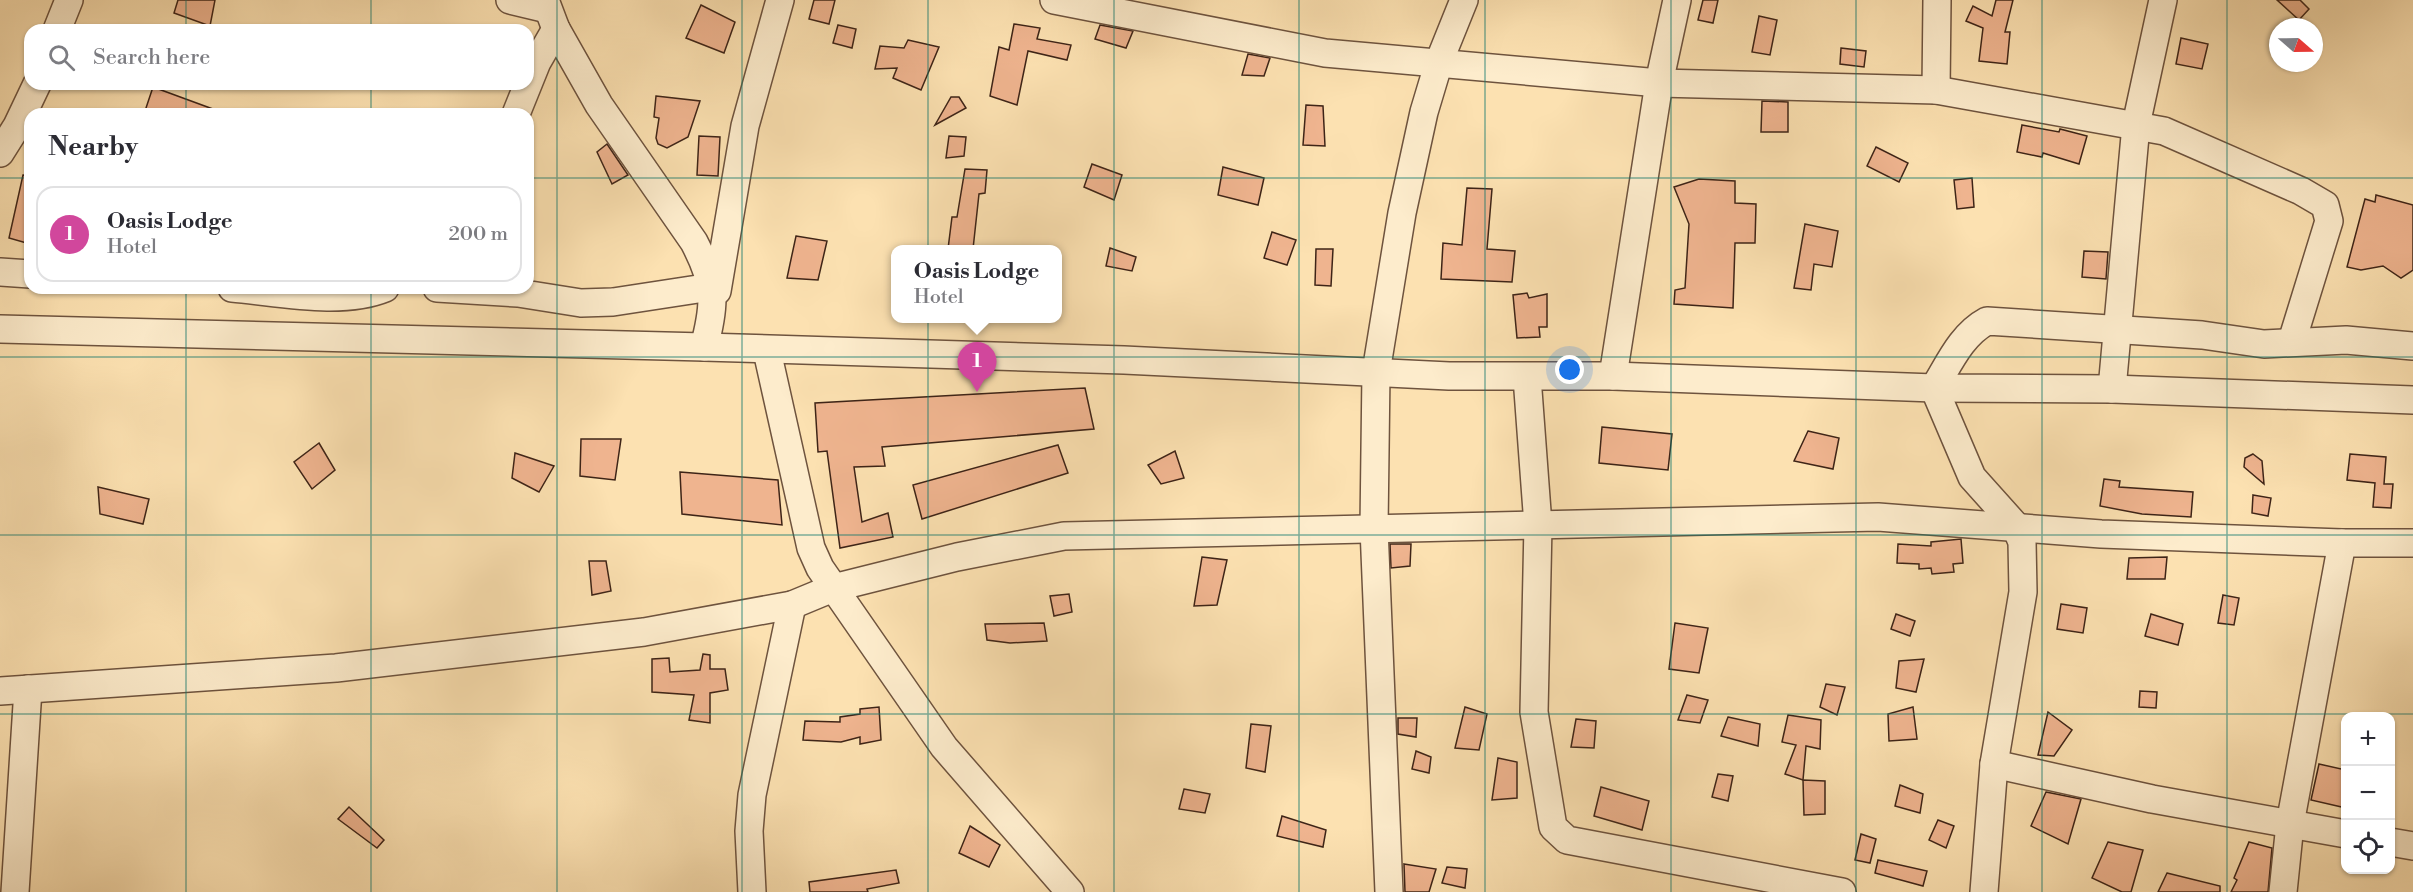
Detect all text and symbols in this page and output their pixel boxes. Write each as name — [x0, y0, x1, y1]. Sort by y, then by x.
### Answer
north arrow — [2269, 18, 2323, 72]
search box — [24, 24, 534, 90]
icon: search — [45, 41, 78, 74]
text: Search here — [93, 44, 210, 71]
text: Nearby — [48, 131, 138, 163]
text: Oasis Lodge — [107, 208, 233, 235]
text: 1 — [65, 222, 74, 247]
text: 200 m — [448, 222, 508, 247]
text: Hotel — [107, 235, 157, 260]
popup — [891, 245, 1062, 323]
text: Oasis Lodge — [914, 258, 1039, 285]
text: Hotel — [914, 285, 964, 310]
pin: 1 — [958, 342, 996, 392]
your location — [1555, 355, 1584, 384]
map controls — [2341, 712, 2395, 874]
button: + — [2341, 712, 2395, 766]
button: − — [2341, 766, 2395, 820]
button: locate — [2341, 820, 2395, 874]

